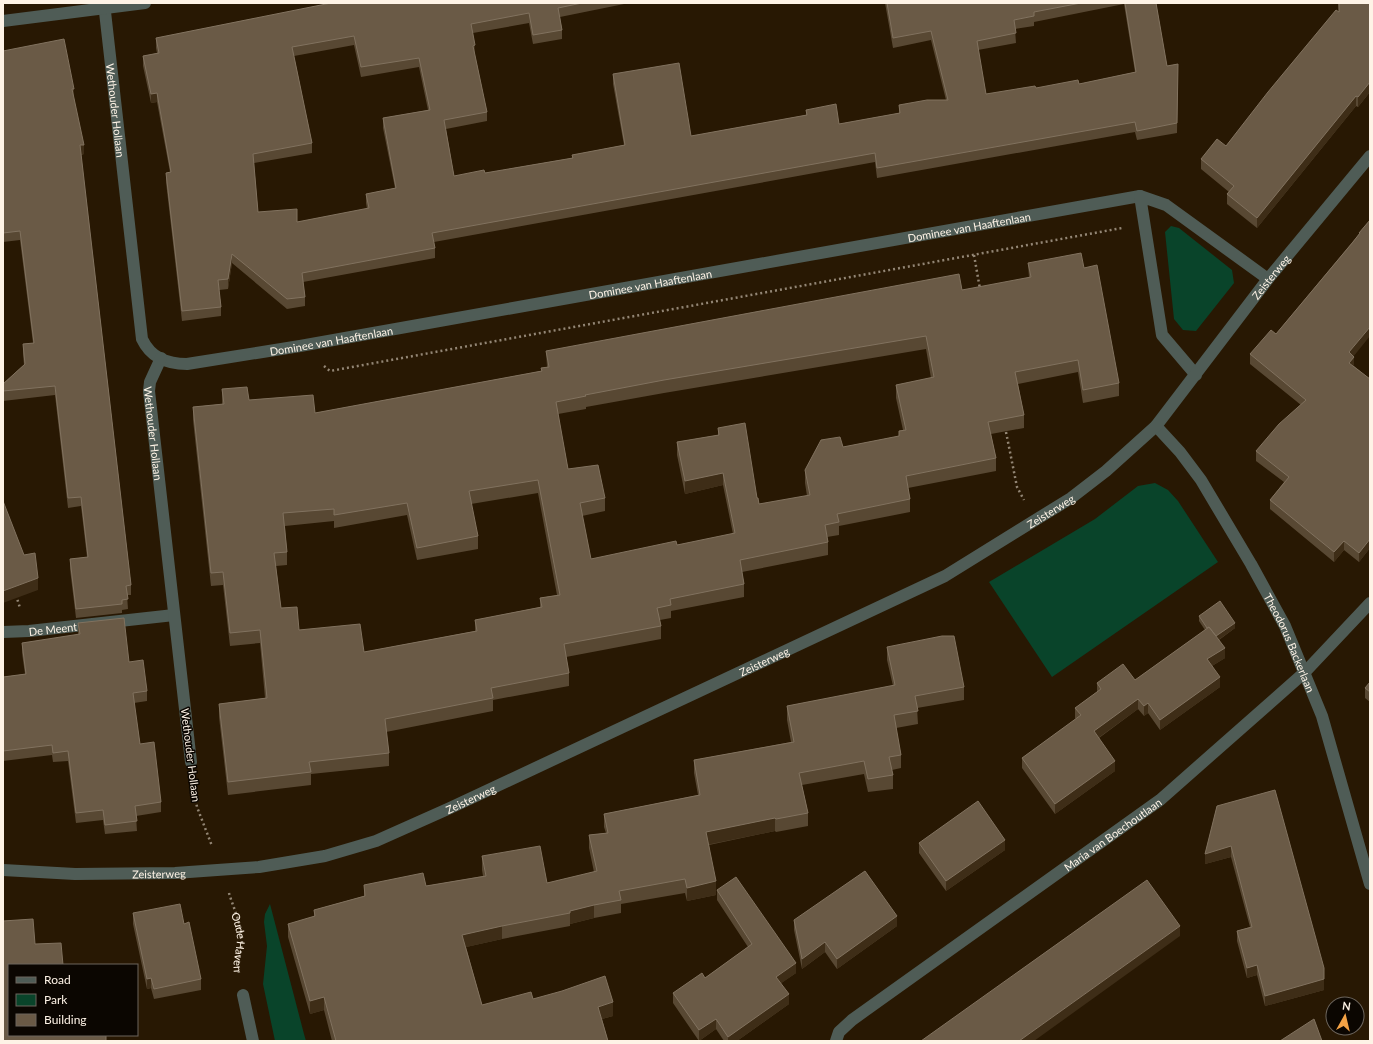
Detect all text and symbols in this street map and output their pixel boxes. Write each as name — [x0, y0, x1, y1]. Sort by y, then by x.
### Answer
street label: Wethouder Hollaan — [104, 63, 128, 158]
street label: Dominee van Haaftenlaan — [907, 209, 1032, 244]
street label: Zeisterweg — [1249, 251, 1292, 301]
street label: Dominee van Haaftenlaan — [588, 266, 713, 301]
street label: Dominee van Haaftenlaan — [269, 323, 394, 357]
street label: Wethouder Hollaan — [142, 386, 166, 481]
street label: Zeisterweg — [1024, 491, 1077, 530]
street label: Theodorus Backerlaan — [1262, 591, 1318, 694]
street label: De Meent — [28, 619, 78, 637]
street label: Zeisterweg — [737, 644, 791, 678]
street label: Wethouder Hollaan — [179, 707, 203, 803]
street label: Zeisterweg — [444, 781, 498, 816]
street label: Maria van Boechoutlaan — [1061, 795, 1164, 873]
street label: Zeisterweg — [132, 866, 186, 880]
street label: Oude Haven — [230, 910, 249, 973]
legend — [8, 964, 138, 1036]
text: Road — [44, 972, 71, 987]
text: Park — [44, 992, 68, 1007]
north arrow — [1325, 996, 1365, 1036]
text: N — [1341, 999, 1352, 1013]
text: Building — [44, 1012, 87, 1027]

